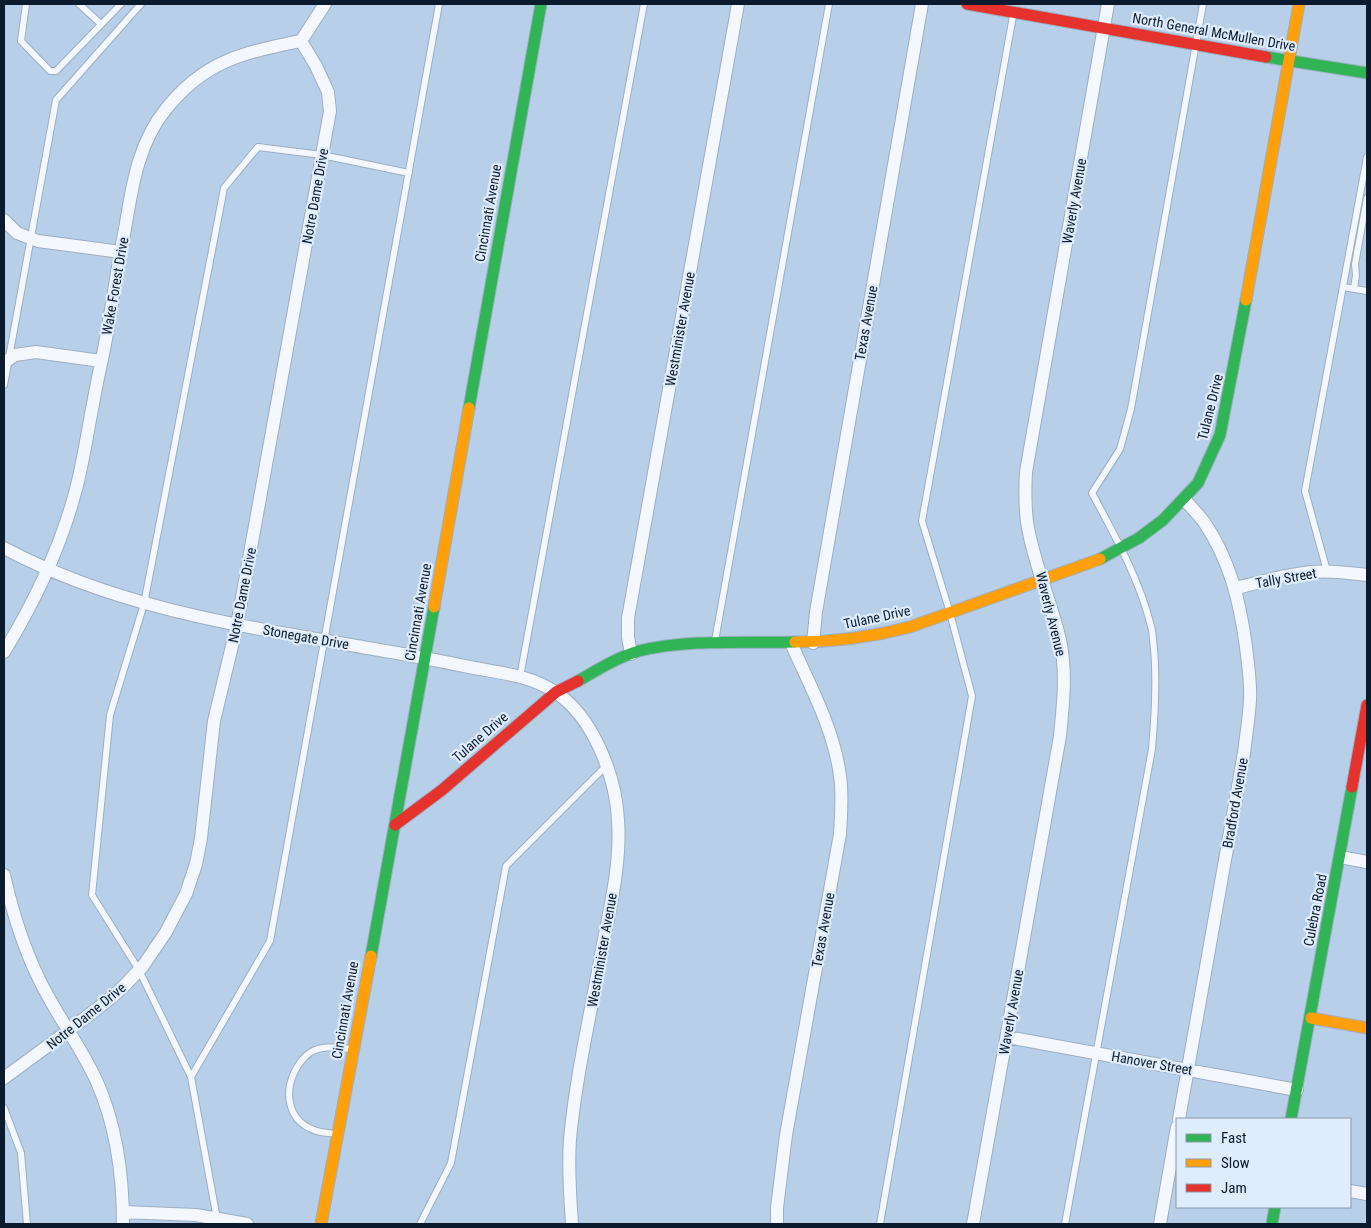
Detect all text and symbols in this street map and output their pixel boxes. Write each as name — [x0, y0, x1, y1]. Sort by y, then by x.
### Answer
street label: North General McMullen Drive — [1131, 10, 1297, 54]
street label: Notre Dame Drive — [299, 147, 331, 245]
street label: Waverly Avenue — [1059, 157, 1089, 245]
street label: Cincinnati Avenue — [472, 163, 505, 263]
street label: Wake Forest Drive — [99, 235, 132, 336]
street label: Westminister Avenue — [662, 270, 698, 388]
street label: Texas Avenue — [852, 284, 881, 362]
street label: Tulane Drive — [1194, 372, 1226, 442]
street label: Notre Dame Drive — [225, 546, 259, 644]
street label: Cincinnati Avenue — [402, 562, 435, 662]
street label: Tally Street — [1254, 565, 1318, 591]
street label: Waverly Avenue — [1033, 570, 1069, 658]
street label: Tulane Drive — [842, 602, 912, 632]
street label: Stonegate Drive — [262, 622, 351, 653]
street label: Tulane Drive — [449, 708, 511, 765]
street label: Bradford Avenue — [1219, 756, 1251, 849]
street label: Culebra Road — [1300, 872, 1330, 948]
street label: Westminister Avenue — [584, 891, 620, 1009]
street label: Texas Avenue — [809, 891, 838, 969]
street label: Cincinnati Avenue — [329, 960, 362, 1060]
street label: Waverly Avenue — [996, 968, 1026, 1056]
street label: Notre Dame Drive — [43, 979, 129, 1053]
street label: Hanover Street — [1110, 1048, 1194, 1078]
legend — [1176, 1118, 1351, 1208]
text: Fast — [1221, 1129, 1246, 1147]
text: Slow — [1221, 1154, 1250, 1172]
text: Jam — [1221, 1179, 1247, 1197]

